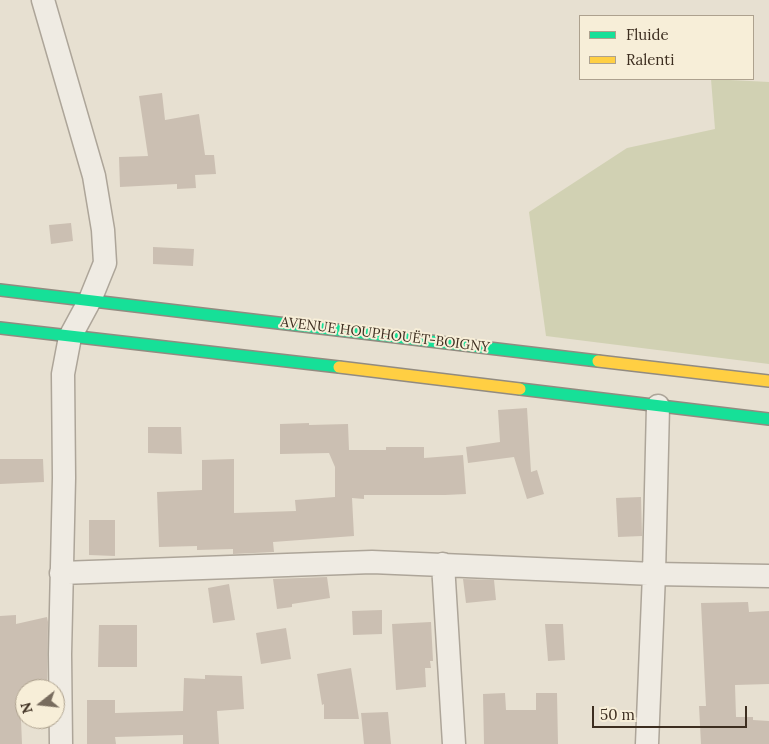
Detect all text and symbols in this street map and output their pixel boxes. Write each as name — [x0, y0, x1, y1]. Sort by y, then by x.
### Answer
legend — [579, 15, 754, 80]
text: Fluide — [626, 25, 669, 44]
text: Ralenti — [626, 50, 674, 69]
street label: AVENUE HOUPHOUËT-BOIGNY — [279, 314, 491, 356]
north arrow — [15, 679, 65, 729]
scale bar — [594, 696, 749, 728]
text: N — [16, 700, 37, 716]
text: 50 m — [600, 705, 635, 724]

